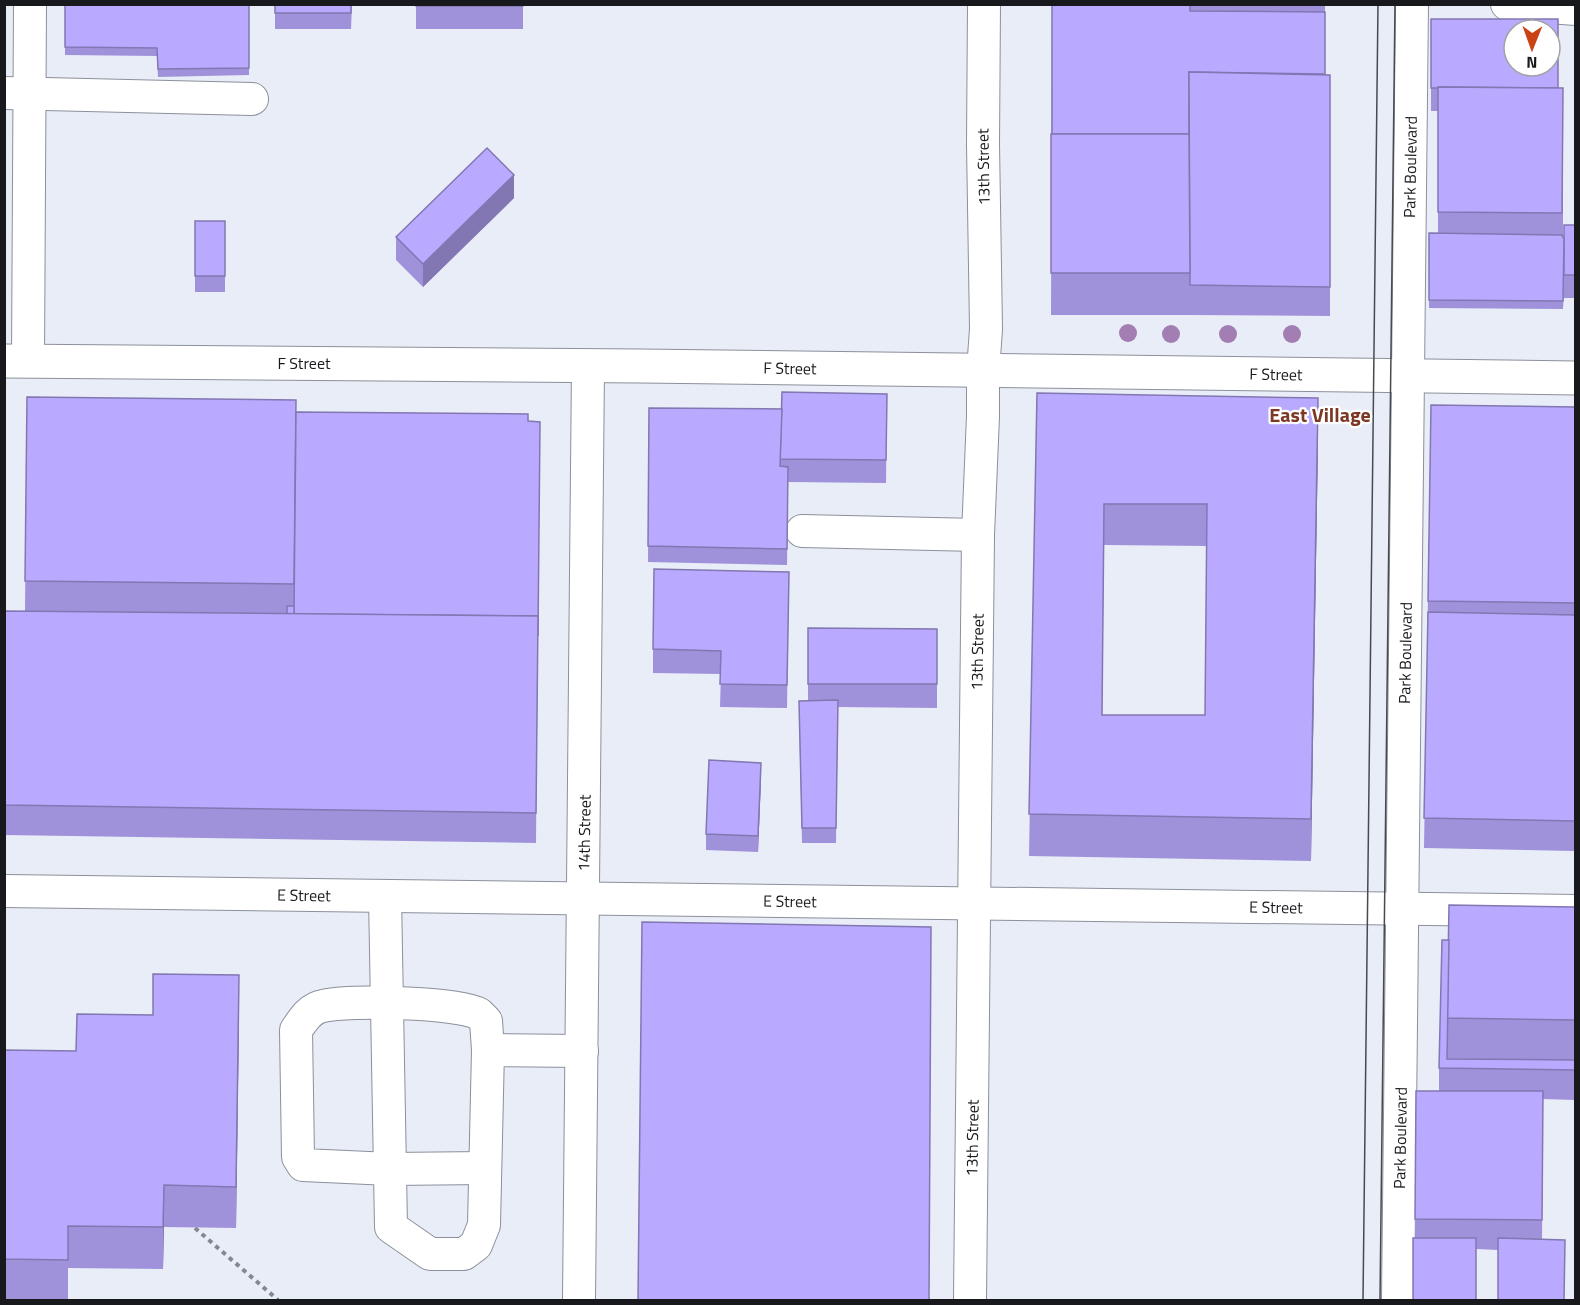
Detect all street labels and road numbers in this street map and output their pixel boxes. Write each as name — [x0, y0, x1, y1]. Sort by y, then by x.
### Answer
street label: Park Boulevard — [1397, 116, 1423, 218]
street label: 13th Street — [970, 128, 996, 206]
street label: F Street — [277, 351, 331, 375]
street label: F Street — [763, 356, 817, 380]
street label: F Street — [1249, 362, 1303, 386]
street label: Park Boulevard — [1392, 602, 1418, 704]
street label: 13th Street — [964, 613, 990, 691]
street label: 14th Street — [571, 794, 597, 872]
street label: E Street — [277, 883, 331, 907]
street label: E Street — [763, 889, 817, 913]
street label: E Street — [1249, 895, 1303, 919]
street label: Park Boulevard — [1387, 1087, 1413, 1189]
street label: 13th Street — [959, 1099, 985, 1177]

